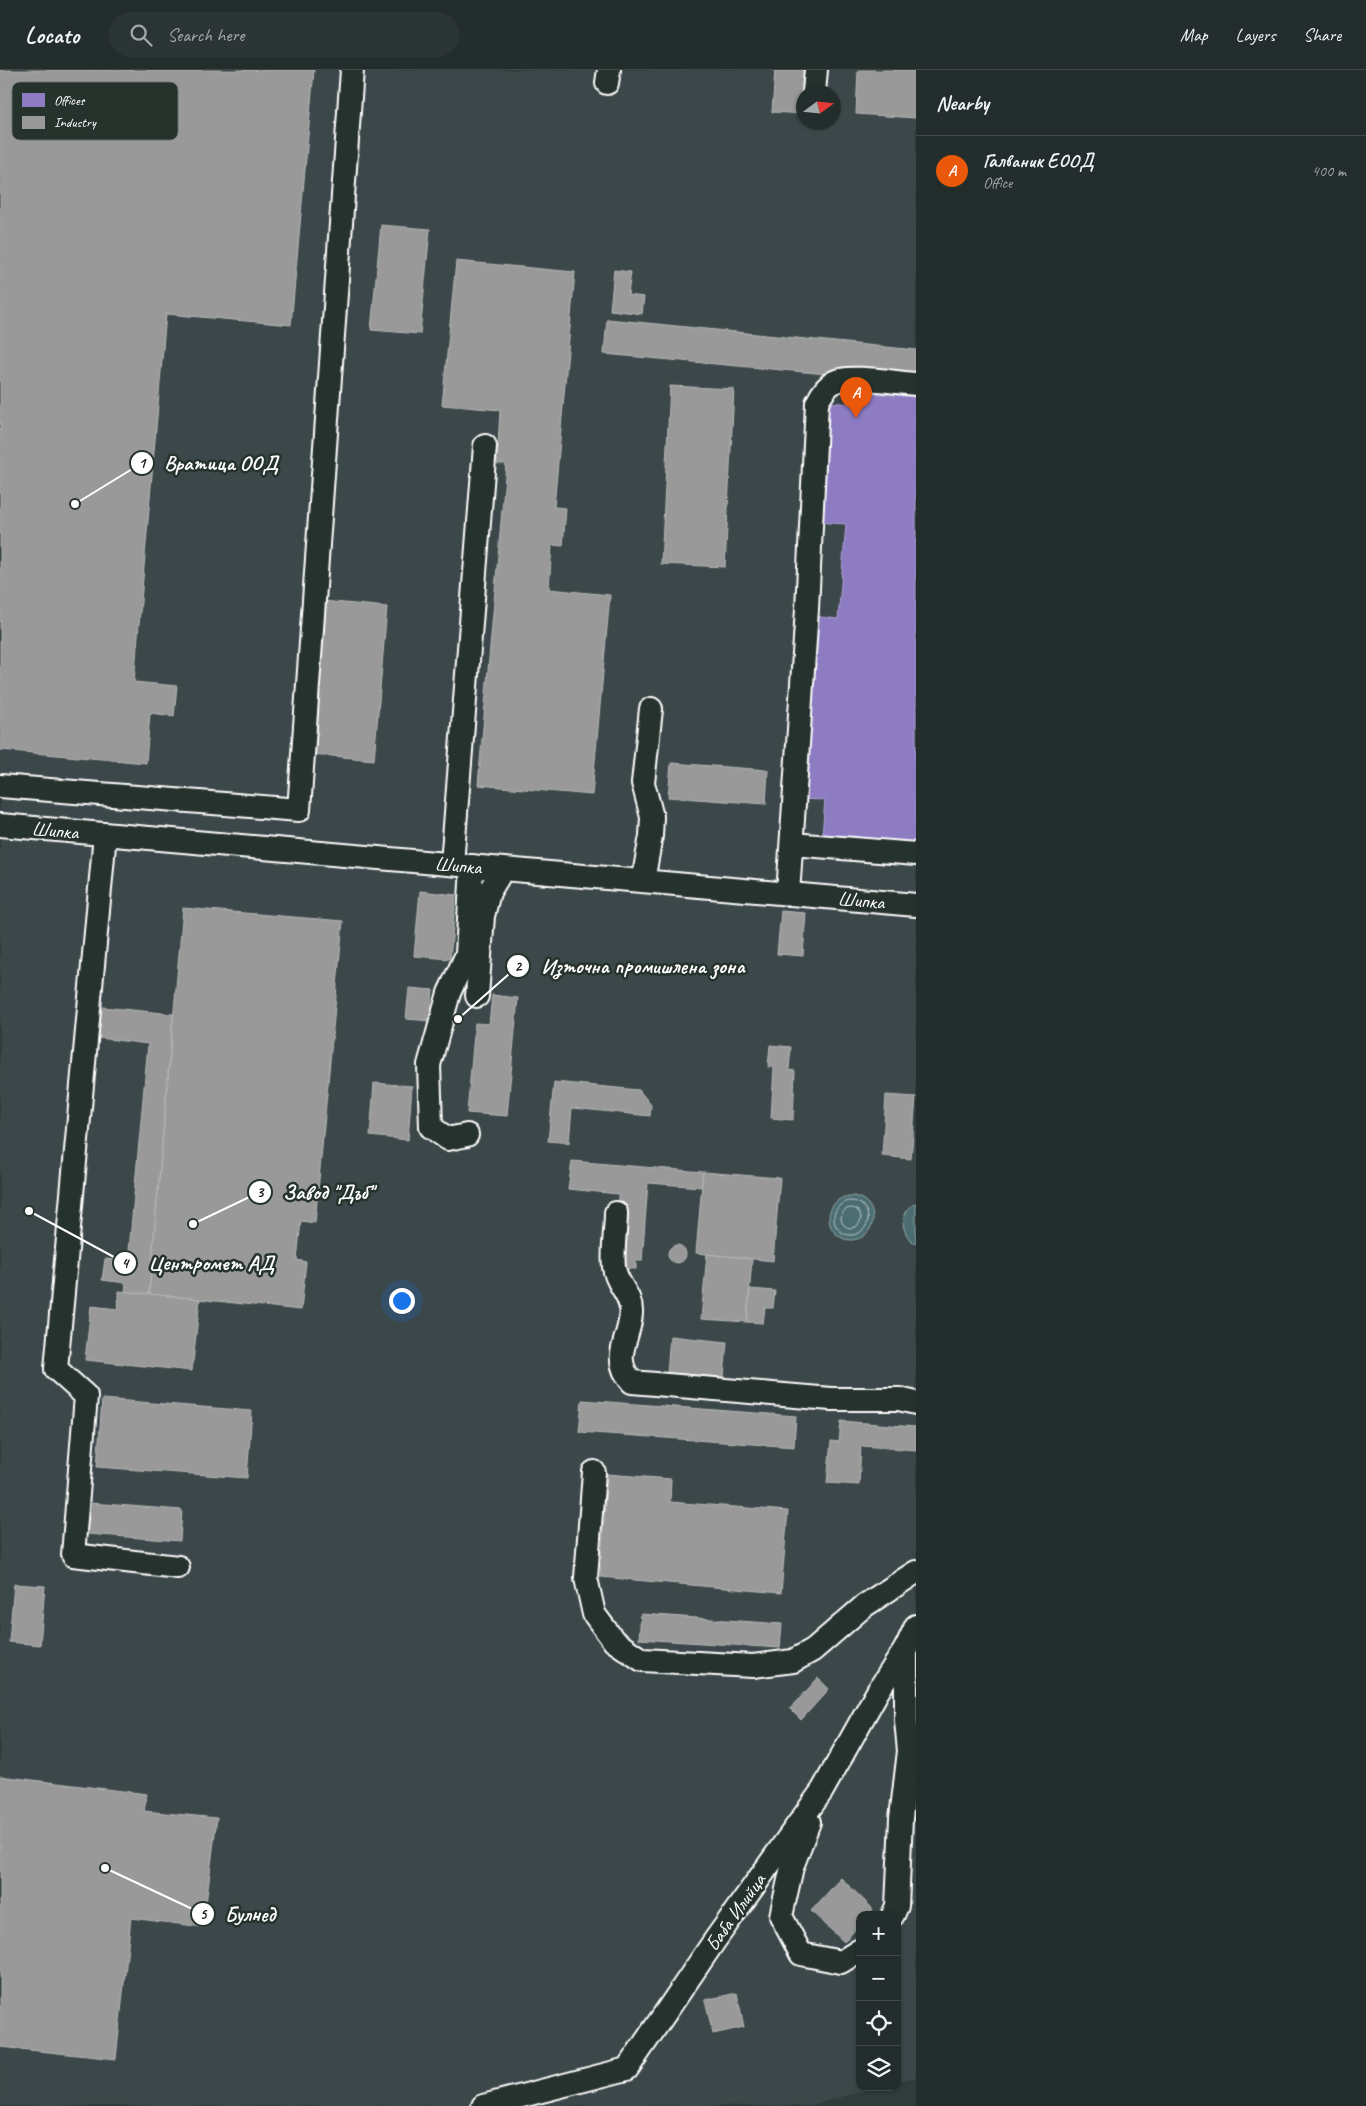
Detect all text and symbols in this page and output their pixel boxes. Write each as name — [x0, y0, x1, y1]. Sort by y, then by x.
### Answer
search box — [109, 12, 459, 57]
text: Locato — [25, 20, 79, 50]
icon: search — [127, 21, 155, 49]
text: Search here — [167, 23, 245, 47]
text: Map — [1180, 24, 1208, 46]
text: Layers — [1236, 24, 1275, 46]
text: Share — [1303, 24, 1341, 46]
legend — [12, 82, 178, 140]
north arrow — [796, 85, 841, 130]
text: Nearby — [936, 90, 989, 116]
text: Offices — [54, 92, 86, 109]
text: Industry — [54, 114, 97, 131]
text: Галваник ЕООД — [983, 149, 1093, 173]
text: A — [948, 161, 956, 181]
text: 400 m — [1312, 161, 1346, 181]
text: Office — [983, 173, 1012, 193]
pin: A — [840, 377, 872, 418]
callout: Вратица ООД — [129, 445, 288, 481]
text: Вратица ООД — [164, 450, 280, 476]
text: 1 — [139, 454, 148, 473]
street label: Шипка — [31, 816, 81, 845]
street label: Шипка — [434, 851, 484, 880]
street label: Шипка — [837, 886, 887, 915]
callout: Източна промишлена зона — [505, 948, 756, 984]
text: Източна промишлена зона — [541, 953, 746, 980]
text: 2 — [515, 957, 523, 976]
callout: Завод "Дъб" — [248, 1174, 383, 1210]
text: Завод "Дъб" — [283, 1179, 378, 1205]
text: 3 — [257, 1183, 265, 1202]
callout: Центромет АД — [113, 1245, 284, 1281]
text: Центромет АД — [148, 1250, 276, 1276]
text: 4 — [122, 1254, 131, 1273]
your location — [389, 1288, 415, 1314]
street label: Баба Илийца — [700, 1868, 772, 1956]
callout: Булнед — [190, 1896, 286, 1932]
text: Булнед — [225, 1901, 278, 1927]
text: 5 — [200, 1905, 208, 1924]
map controls — [856, 1911, 901, 2091]
button: + — [856, 1911, 901, 1956]
button: − — [856, 1956, 901, 2001]
button: locate — [856, 2001, 901, 2046]
button: layers — [856, 2046, 901, 2091]

